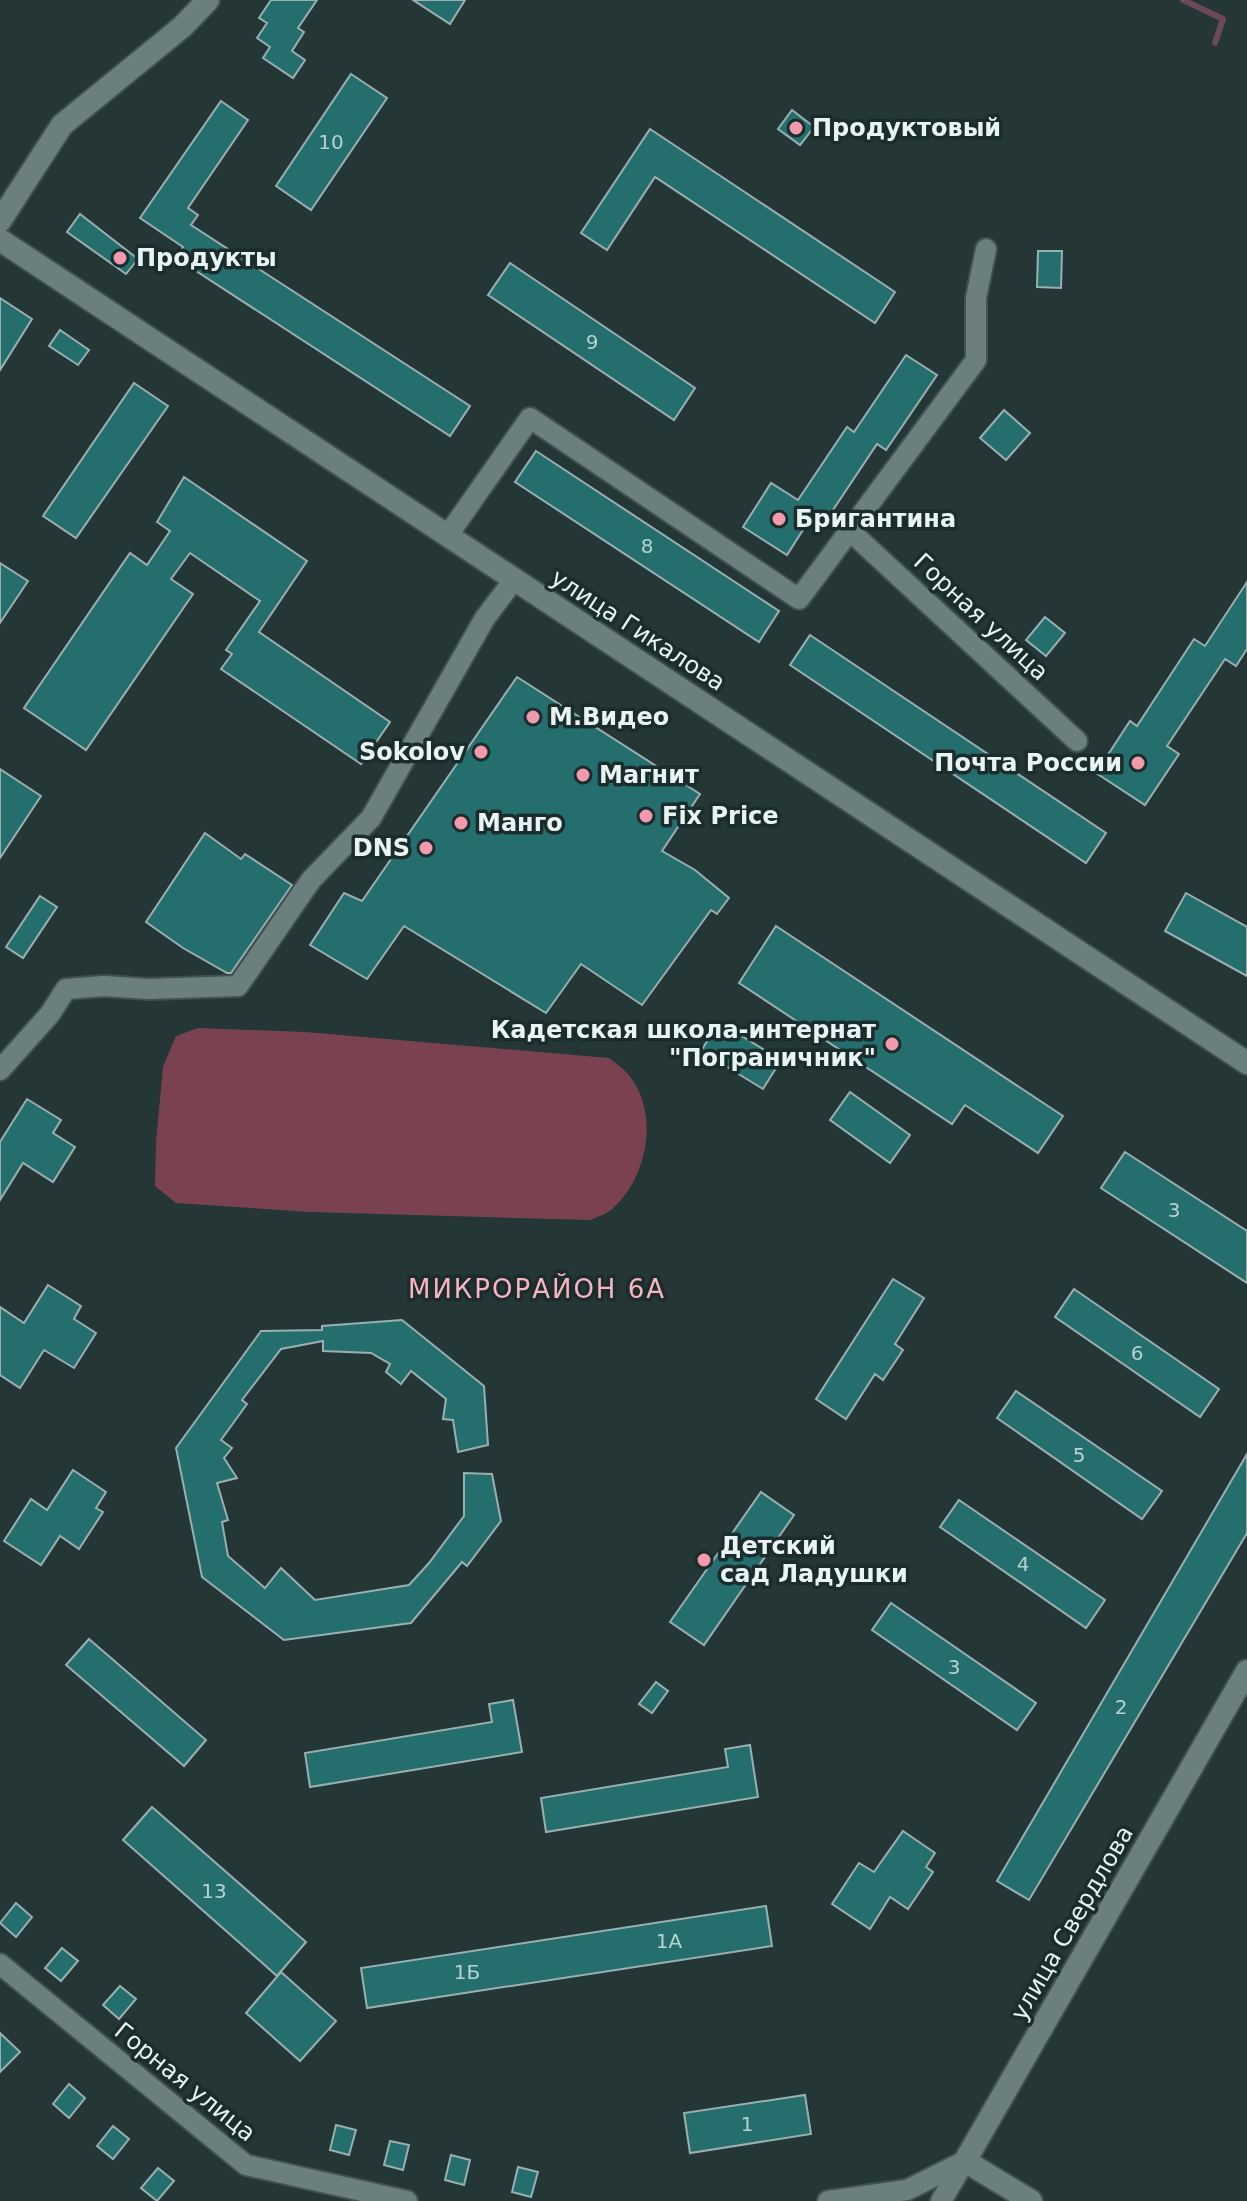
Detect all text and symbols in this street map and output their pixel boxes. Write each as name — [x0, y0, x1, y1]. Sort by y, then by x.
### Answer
place label: Продуктовый — [812, 114, 1001, 142]
marker: Продуктовый — [787, 119, 805, 137]
house number: 10 — [318, 130, 344, 154]
place label: Продукты — [136, 244, 277, 272]
marker: Продукты — [111, 249, 129, 267]
house number: 9 — [586, 330, 598, 354]
place label: Бригантина — [795, 505, 956, 533]
marker: Бригантина — [770, 510, 788, 528]
house number: 8 — [641, 534, 653, 558]
street label: Горная улица — [908, 548, 1054, 686]
street label: улица Гикалова — [546, 563, 730, 697]
place label: М.Видео — [549, 703, 669, 731]
marker: М.Видео — [524, 708, 542, 726]
place label: Sokolov — [359, 738, 465, 766]
marker: Sokolov — [472, 743, 490, 761]
place label: Почта России — [934, 749, 1122, 777]
marker: Почта России — [1129, 754, 1147, 772]
place label: Магнит — [599, 761, 699, 789]
marker: Магнит — [574, 766, 592, 784]
place label: Fix Price — [662, 802, 779, 830]
marker: Fix Price — [637, 807, 655, 825]
place label: Манго — [477, 809, 563, 837]
marker: Манго — [452, 814, 470, 832]
place label: DNS — [353, 834, 410, 862]
marker: DNS — [417, 839, 435, 857]
place label: Кадетская школа-интернат "Пограничник" — [491, 1016, 876, 1072]
marker: Кадетская школа-интернат "Пограничник" — [883, 1035, 901, 1053]
house number: 3 — [1168, 1198, 1180, 1222]
district label: МИКРОРАЙОН 6А — [408, 1273, 666, 1304]
house number: 6 — [1131, 1341, 1143, 1365]
house number: 5 — [1073, 1443, 1085, 1467]
place label: Детский сад Ладушки — [720, 1532, 908, 1588]
marker: Детский сад Ладушки — [695, 1551, 713, 1569]
house number: 4 — [1017, 1552, 1029, 1576]
house number: 3 — [948, 1655, 960, 1679]
house number: 2 — [1115, 1695, 1127, 1719]
street label: улица Свердлова — [1005, 1821, 1139, 2025]
house number: 13 — [201, 1879, 227, 1903]
house number: 1А — [656, 1929, 683, 1953]
house number: 1Б — [454, 1960, 480, 1984]
street label: Горная улица — [109, 2017, 261, 2147]
house number: 1 — [741, 2112, 753, 2136]

